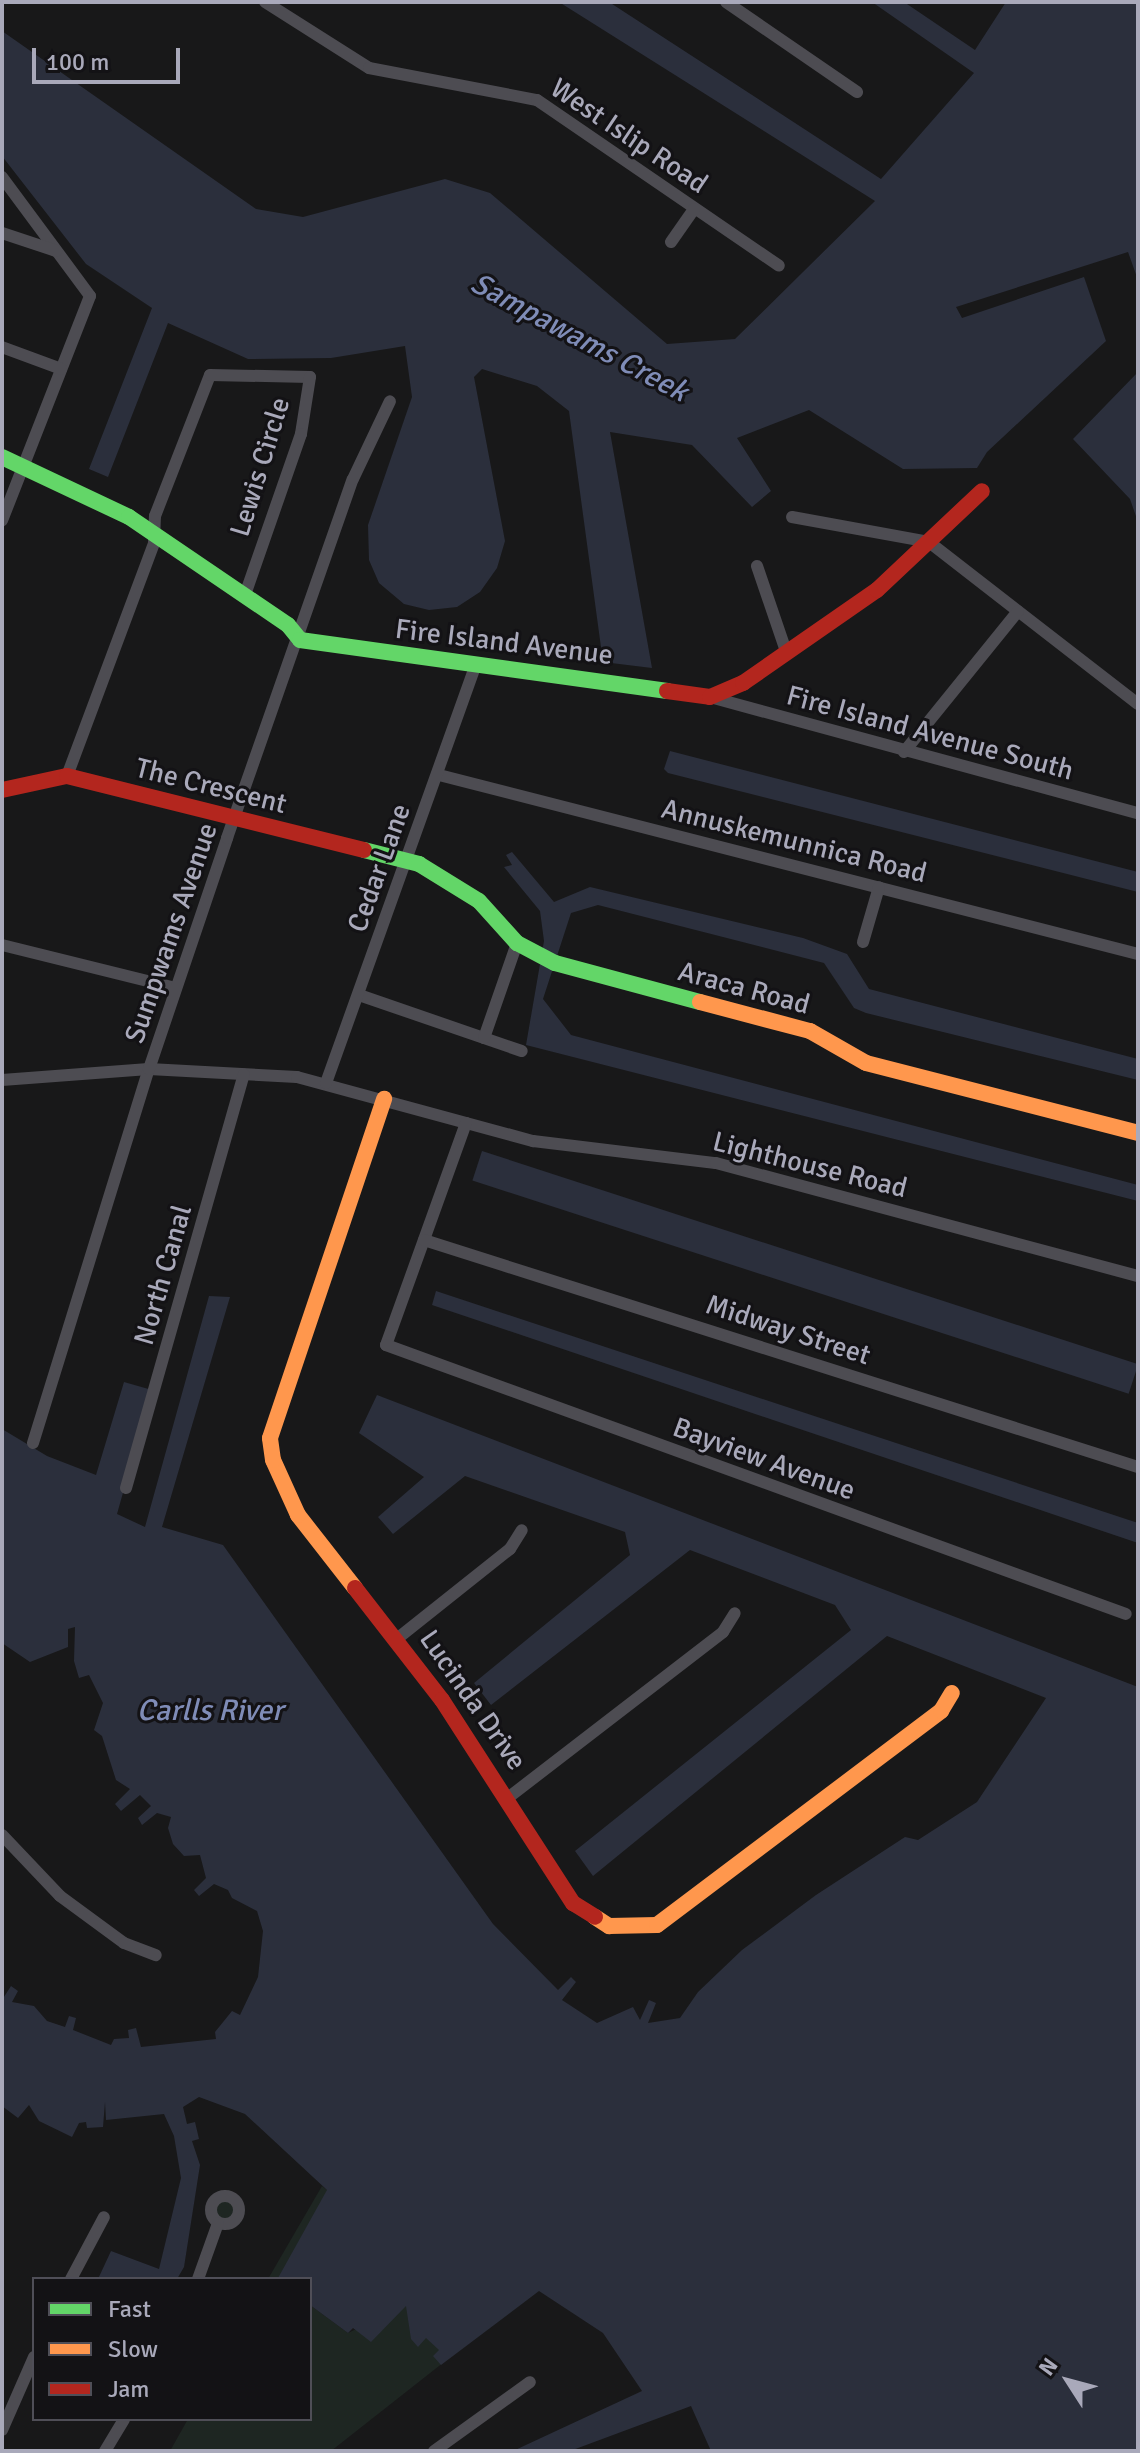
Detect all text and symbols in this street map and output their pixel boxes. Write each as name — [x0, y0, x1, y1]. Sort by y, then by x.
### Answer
scale bar — [36, 32, 184, 82]
text: 100 m — [46, 47, 109, 77]
street label: West Islip Road — [544, 71, 714, 201]
water label: Sampawams Creek — [464, 266, 694, 410]
street label: Lewis Circle — [223, 393, 297, 541]
street label: Fire Island Avenue — [393, 612, 615, 672]
street label: Fire Island Avenue South — [783, 679, 1077, 787]
street label: The Crescent — [132, 751, 290, 821]
street label: Annuskemunnica Road — [658, 792, 930, 890]
street label: Cedar Lane — [340, 799, 418, 937]
street label: Sumpwams Avenue — [118, 819, 224, 1047]
street label: Araca Road — [675, 954, 813, 1022]
street label: Lighthouse Road — [709, 1125, 911, 1205]
street label: North Canal — [127, 1201, 199, 1349]
street label: Midway Street — [701, 1288, 875, 1372]
street label: Bayview Avenue — [668, 1410, 860, 1508]
street label: Lucinda Drive — [412, 1623, 534, 1777]
water label: Carlls River — [137, 1693, 283, 1729]
legend — [32, 2277, 312, 2421]
text: Fast — [108, 2294, 151, 2324]
text: Slow — [108, 2334, 158, 2364]
north arrow — [1028, 2341, 1108, 2421]
text: N — [1033, 2352, 1064, 2381]
text: Jam — [108, 2374, 149, 2404]

